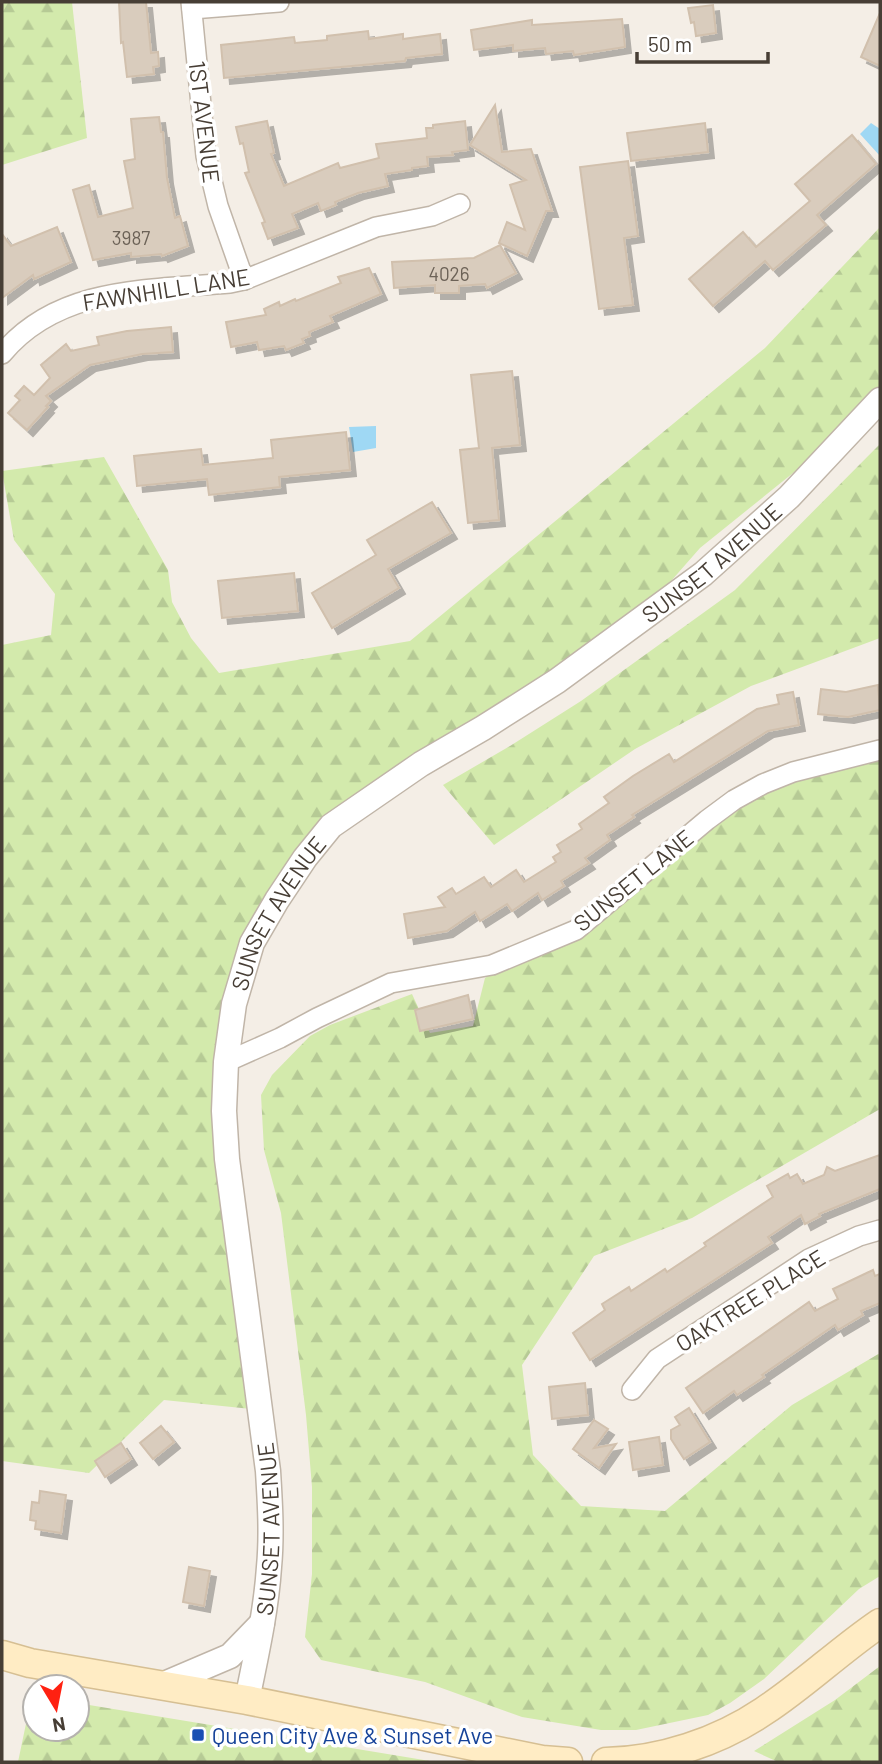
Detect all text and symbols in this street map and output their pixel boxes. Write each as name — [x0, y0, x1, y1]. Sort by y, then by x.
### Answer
scale bar — [637, 21, 768, 65]
text: 50 m — [648, 31, 692, 56]
street label: 1ST AVENUE — [184, 59, 226, 185]
house number: 3987 — [112, 226, 150, 249]
street label: FAWNHILL LANE — [80, 262, 252, 316]
house number: 4026 — [428, 262, 470, 285]
street label: SUNSET AVENUE — [636, 496, 787, 628]
street label: SUNSET LANE — [567, 823, 699, 937]
street label: SUNSET AVENUE — [225, 830, 331, 994]
street label: OAKTREE PLACE — [670, 1243, 830, 1357]
street label: SUNSET AVENUE — [250, 1441, 285, 1617]
north arrow — [21, 1673, 91, 1743]
text: N — [51, 1713, 67, 1738]
place label: Queen City Ave & Sunset Ave — [212, 1721, 493, 1749]
marker: Queen City Ave & Sunset Ave — [190, 1727, 206, 1743]

